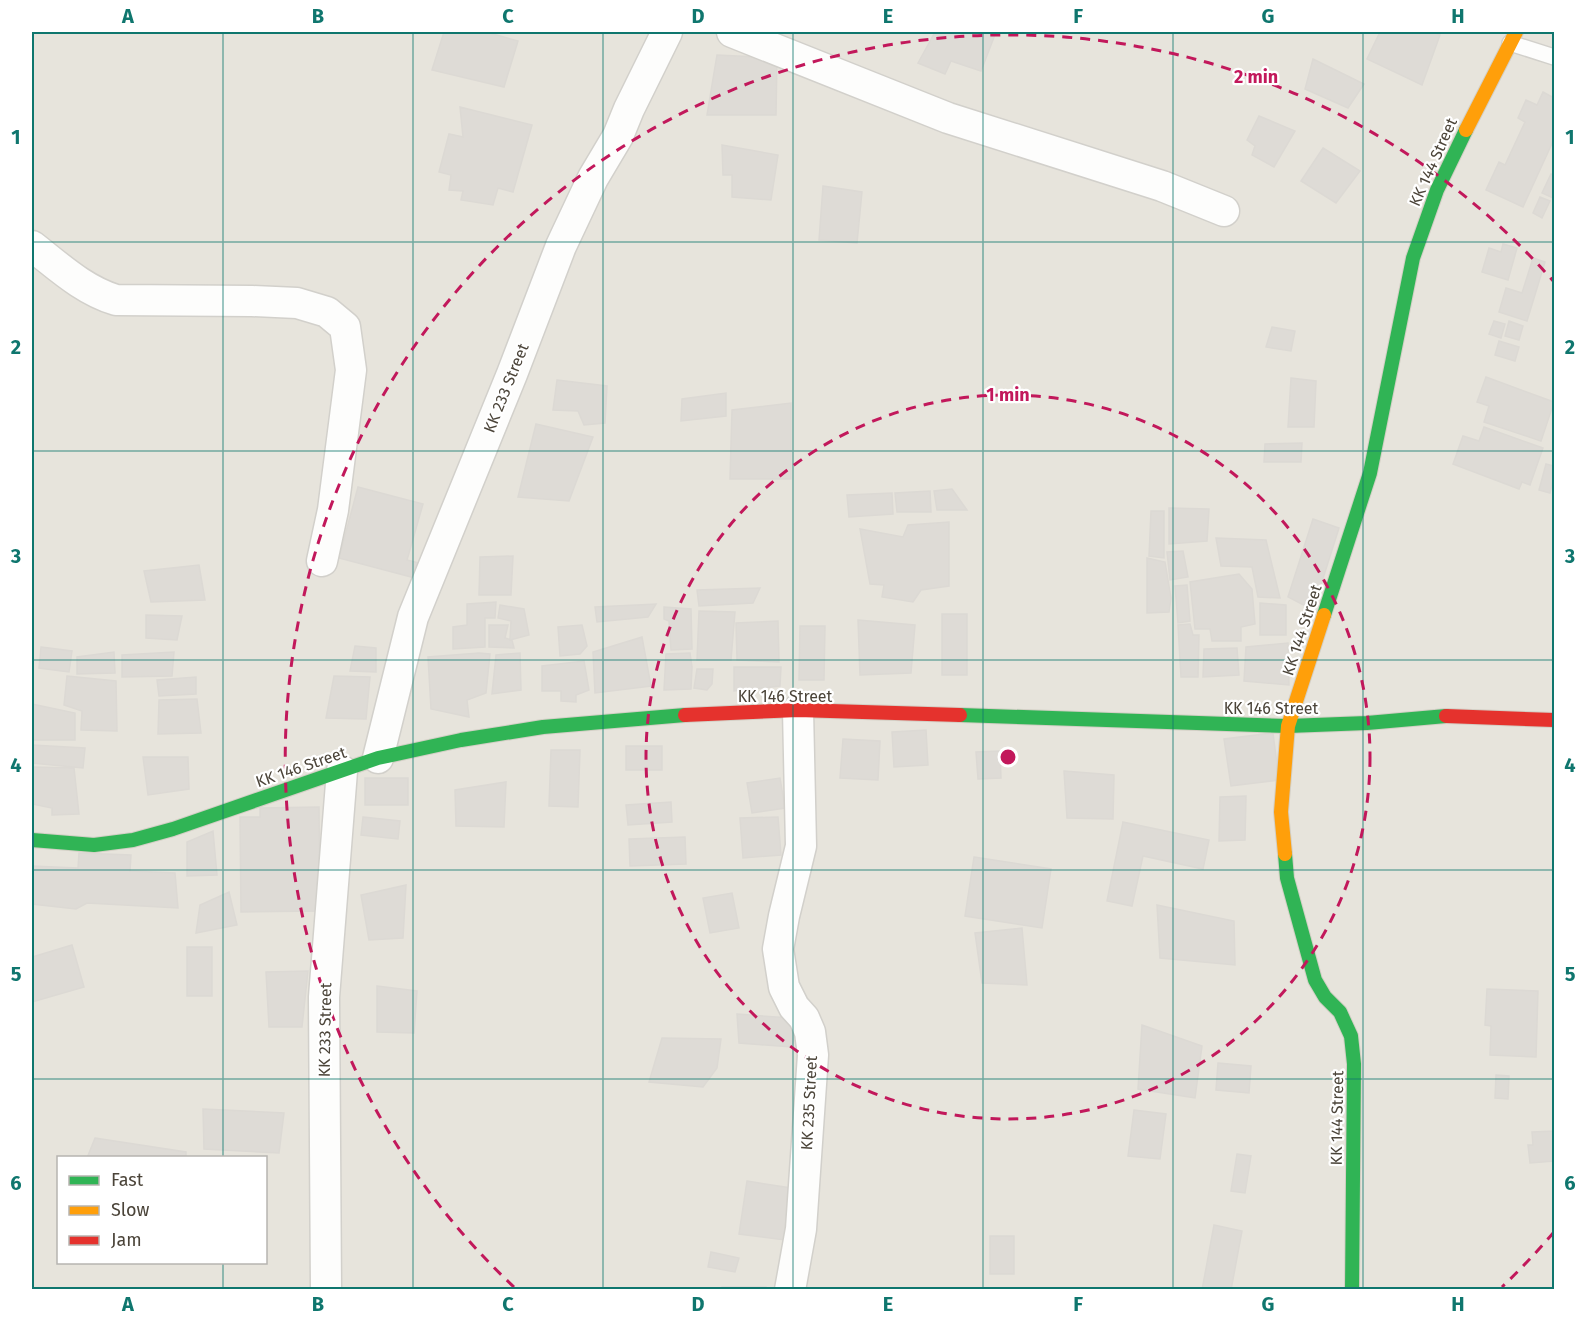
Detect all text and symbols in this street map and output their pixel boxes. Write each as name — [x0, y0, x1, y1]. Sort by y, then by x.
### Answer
text: A — [121, 4, 135, 28]
text: B — [312, 4, 324, 28]
text: C — [502, 4, 514, 28]
text: D — [691, 4, 705, 28]
text: E — [883, 4, 893, 28]
text: F — [1073, 4, 1083, 28]
text: G — [1262, 4, 1274, 28]
text: H — [1451, 4, 1465, 28]
text: 2 min — [1234, 66, 1278, 88]
street label: KK 144 Street — [1405, 115, 1461, 209]
text: 1 — [11, 125, 21, 149]
text: 1 — [1565, 125, 1575, 149]
text: 2 — [11, 335, 21, 359]
text: 2 — [1565, 335, 1575, 359]
street label: KK 233 Street — [479, 340, 533, 435]
text: 1 min — [986, 384, 1030, 406]
text: 3 — [10, 544, 21, 568]
text: 3 — [1564, 544, 1575, 568]
street label: KK 144 Street — [1278, 582, 1326, 678]
street label: KK 146 Street — [738, 687, 833, 706]
street label: KK 146 Street — [1224, 699, 1319, 718]
street label: KK 146 Street — [253, 743, 349, 791]
centre of rings — [998, 747, 1018, 767]
text: 4 — [10, 753, 22, 777]
text: 4 — [1564, 753, 1576, 777]
text: 5 — [11, 962, 22, 986]
text: 5 — [1565, 962, 1576, 986]
street label: KK 233 Street — [315, 982, 335, 1077]
street label: KK 235 Street — [797, 1055, 821, 1151]
street label: KK 144 Street — [1327, 1070, 1347, 1166]
legend — [57, 1156, 267, 1264]
text: Fast — [111, 1169, 144, 1191]
text: 6 — [10, 1171, 22, 1195]
text: 6 — [1564, 1171, 1576, 1195]
text: Slow — [111, 1199, 150, 1221]
text: Jam — [111, 1229, 142, 1251]
text: A — [121, 1292, 135, 1316]
text: B — [312, 1292, 324, 1316]
text: C — [502, 1292, 514, 1316]
text: D — [691, 1292, 705, 1316]
text: E — [883, 1292, 893, 1316]
text: F — [1073, 1292, 1083, 1316]
text: G — [1262, 1292, 1274, 1316]
text: H — [1451, 1292, 1465, 1316]

